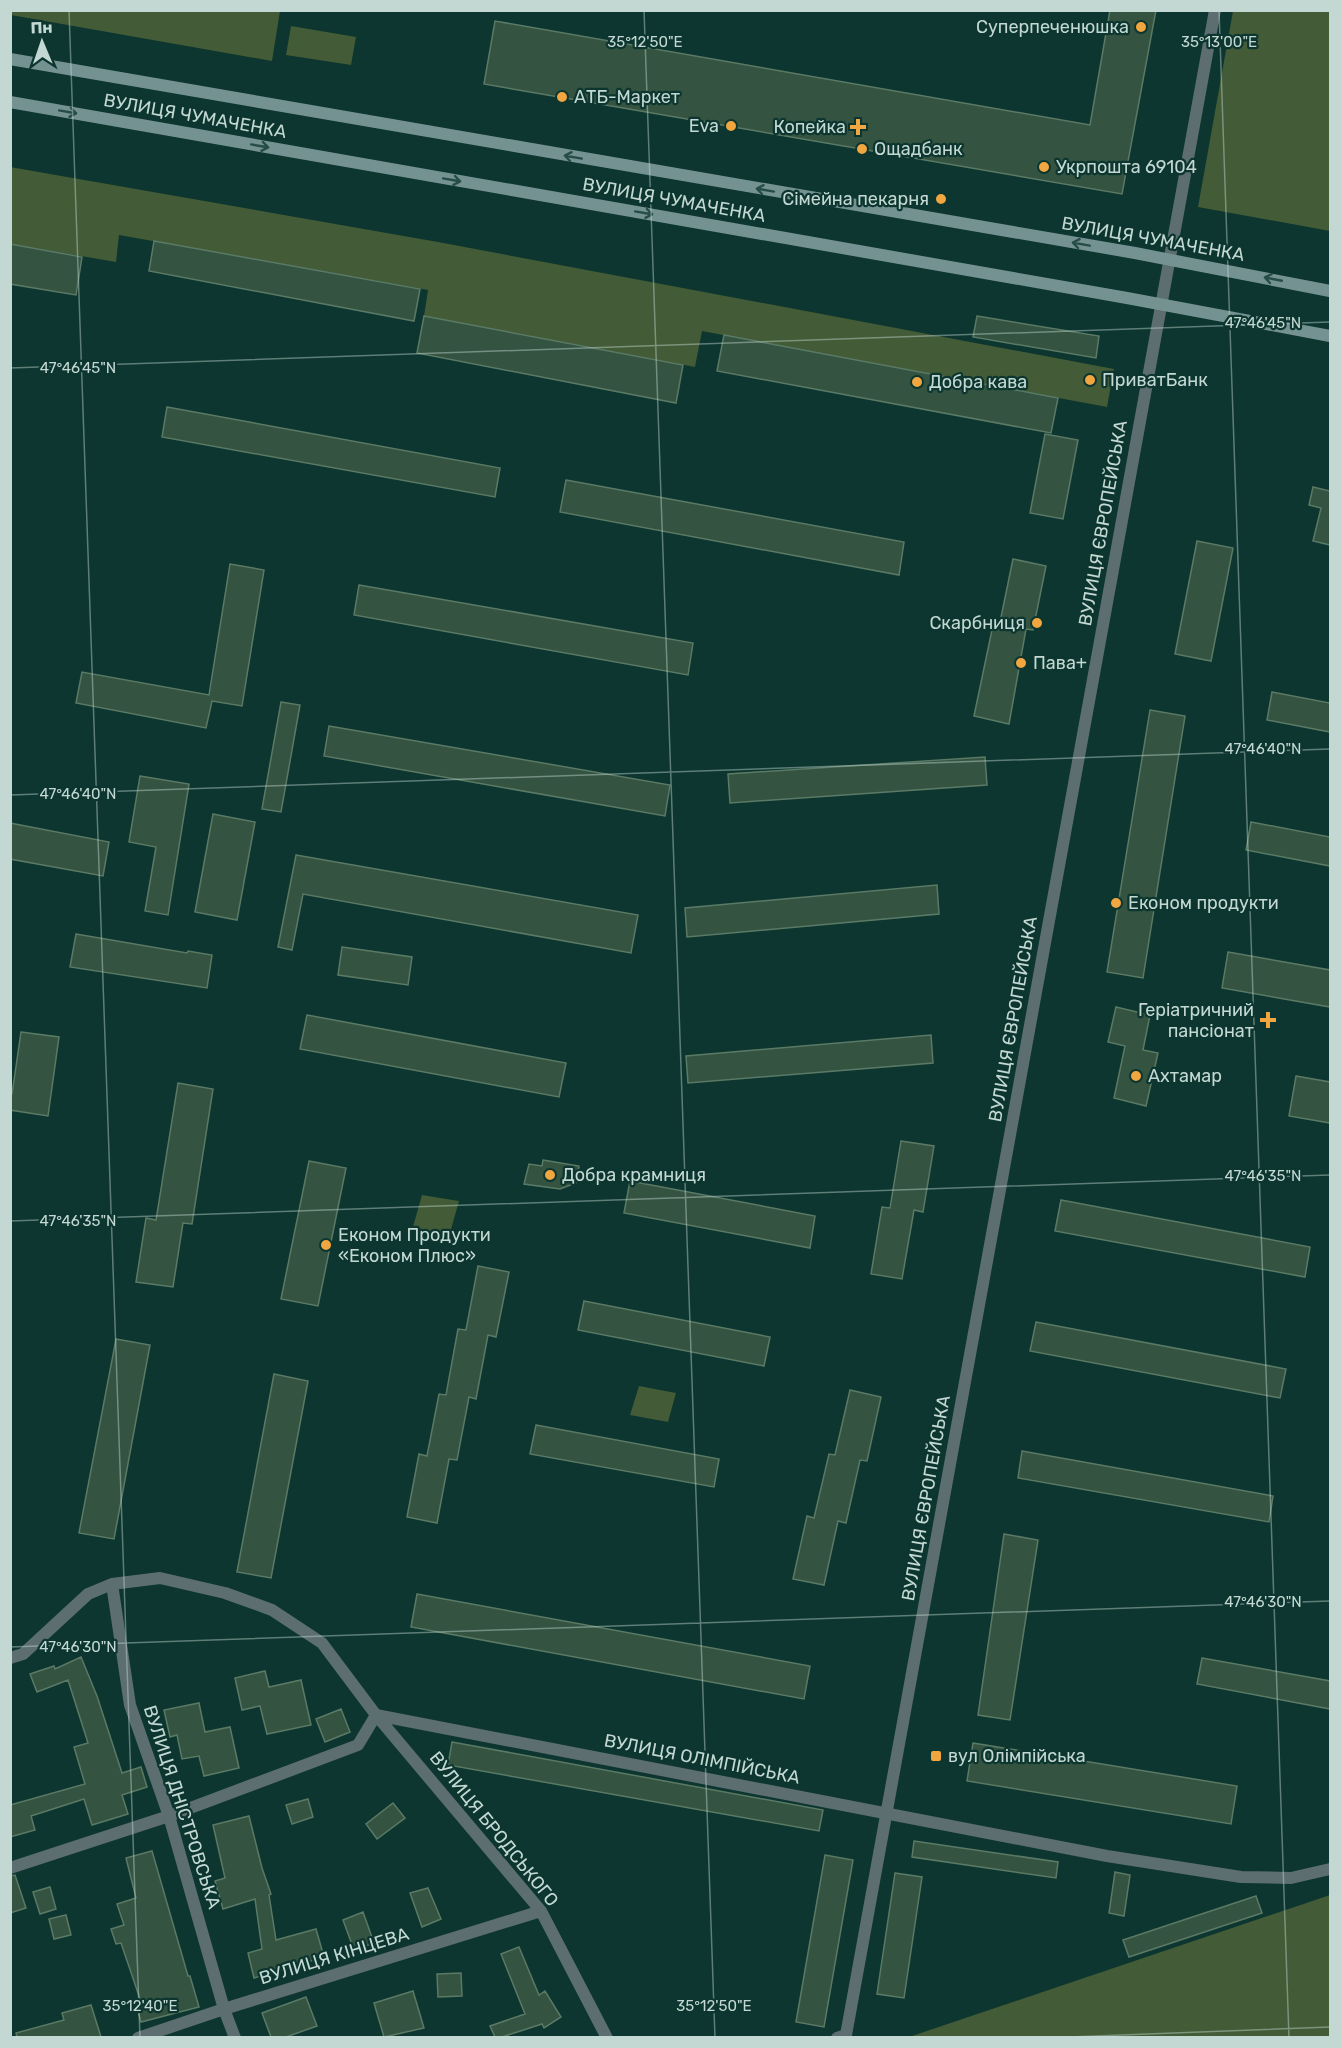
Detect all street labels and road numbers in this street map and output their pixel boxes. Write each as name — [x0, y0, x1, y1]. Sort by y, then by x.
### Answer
street label: ВУЛИЦЯ ЧУМАЧЕНКА — [102, 89, 288, 143]
street label: ВУЛИЦЯ ЧУМАЧЕНКА — [581, 173, 767, 227]
street label: ВУЛИЦЯ ЧУМАЧЕНКА — [1060, 212, 1246, 266]
street label: ВУЛИЦЯ ЄВРОПЕЙСЬКА — [1074, 418, 1132, 628]
street label: ВУЛИЦЯ ЄВРОПЕЙСЬКА — [984, 914, 1042, 1124]
street label: ВУЛИЦЯ ЄВРОПЕЙСЬКА — [897, 1393, 955, 1603]
street label: ВУЛИЦЯ ДНІСТРОВСЬКА — [139, 1702, 225, 1912]
street label: ВУЛИЦЯ ОЛІМПІЙСЬКА — [602, 1729, 802, 1789]
street label: ВУЛИЦЯ БРОДСЬКОГО — [425, 1747, 563, 1911]
street label: ВУЛИЦЯ КІНЦЕВА — [257, 1923, 411, 1989]

